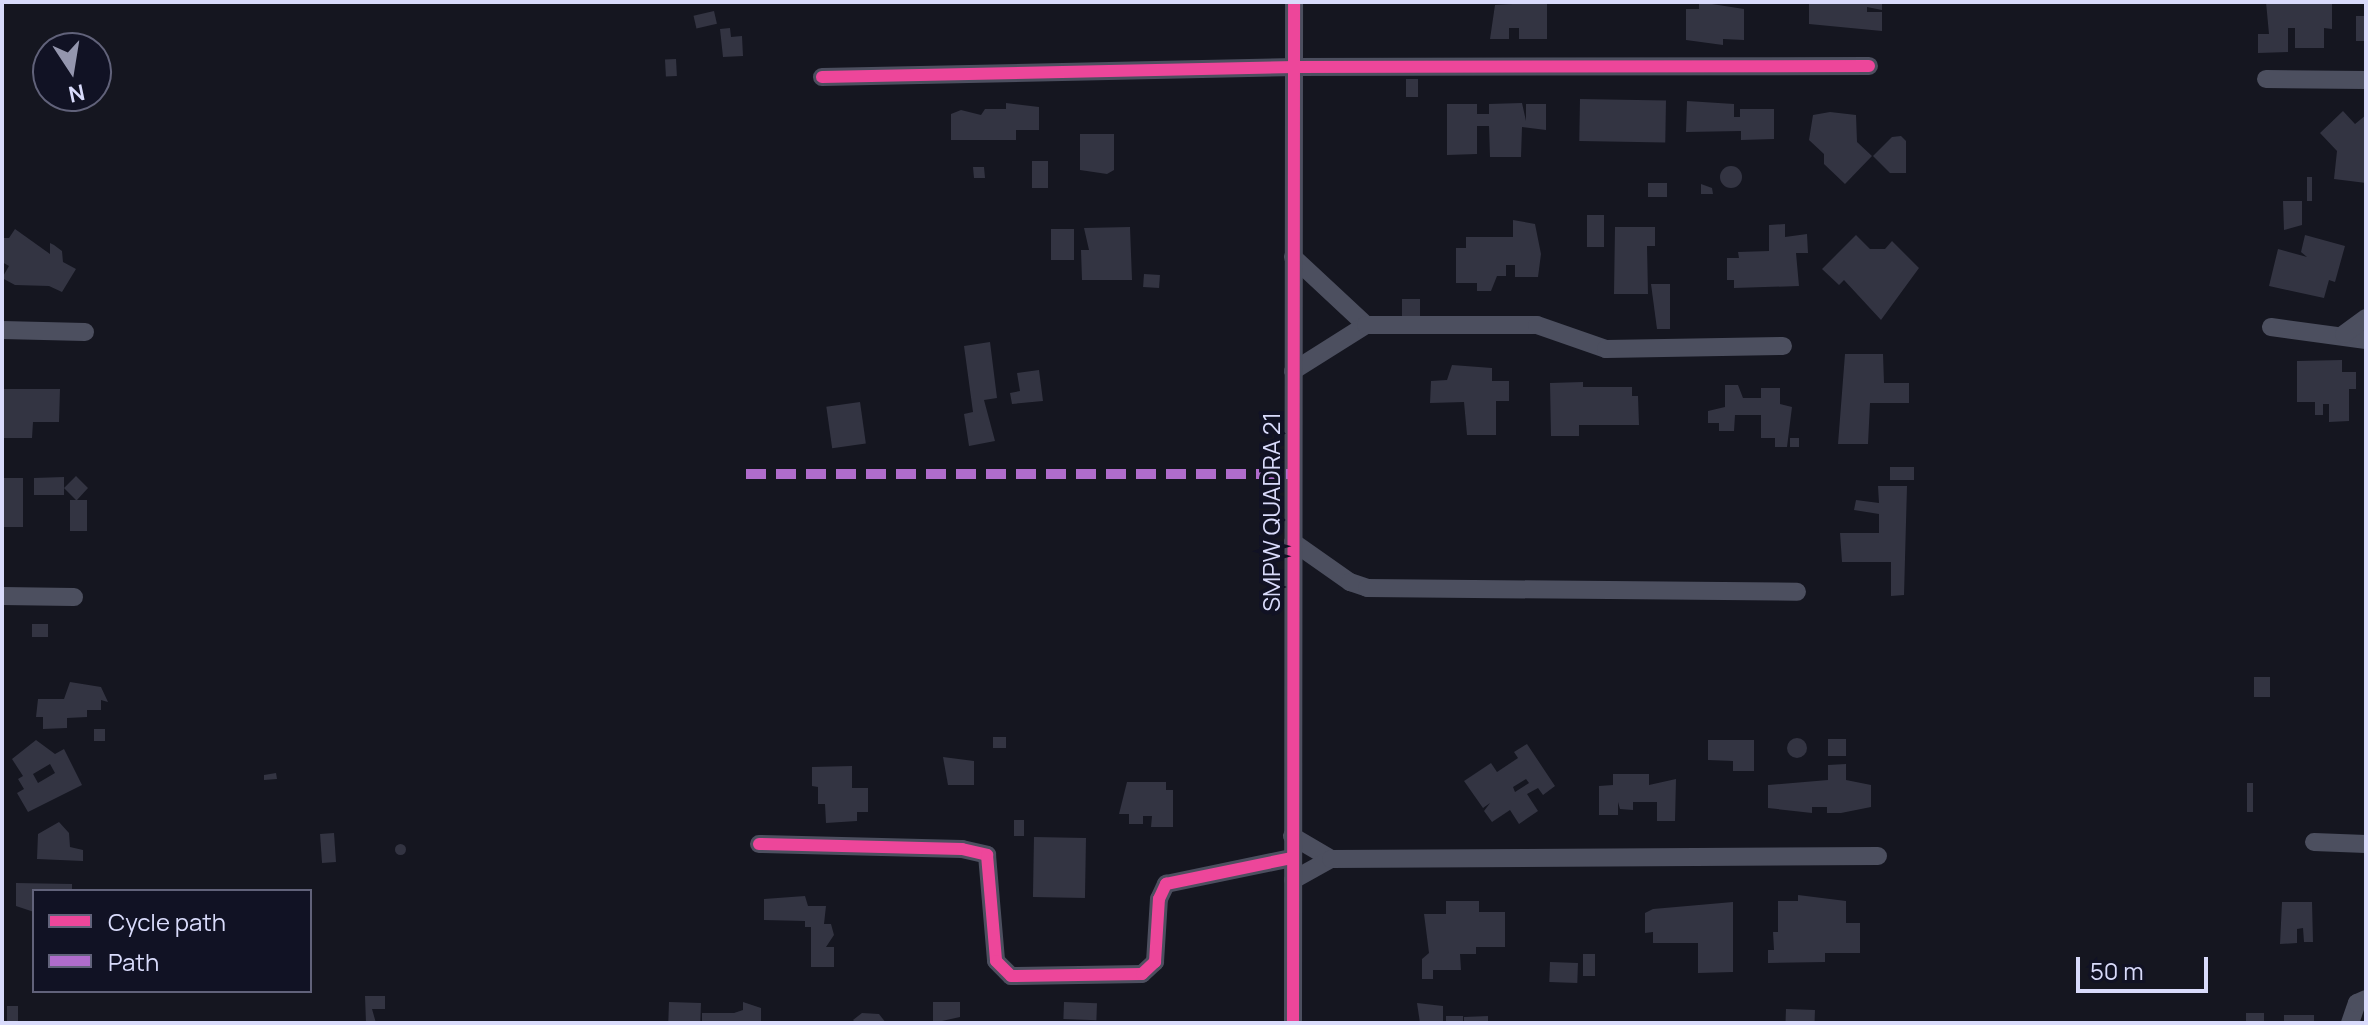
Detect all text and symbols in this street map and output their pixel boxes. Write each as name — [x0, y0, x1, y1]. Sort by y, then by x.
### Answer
north arrow — [32, 32, 112, 112]
text: N — [66, 77, 87, 110]
street label: SMPW QUADRA 21 — [1257, 412, 1285, 612]
legend — [32, 889, 312, 993]
text: Cycle path — [108, 905, 226, 938]
scale bar — [2080, 941, 2212, 991]
text: Path — [108, 945, 159, 978]
text: 50 m — [2090, 954, 2144, 987]

